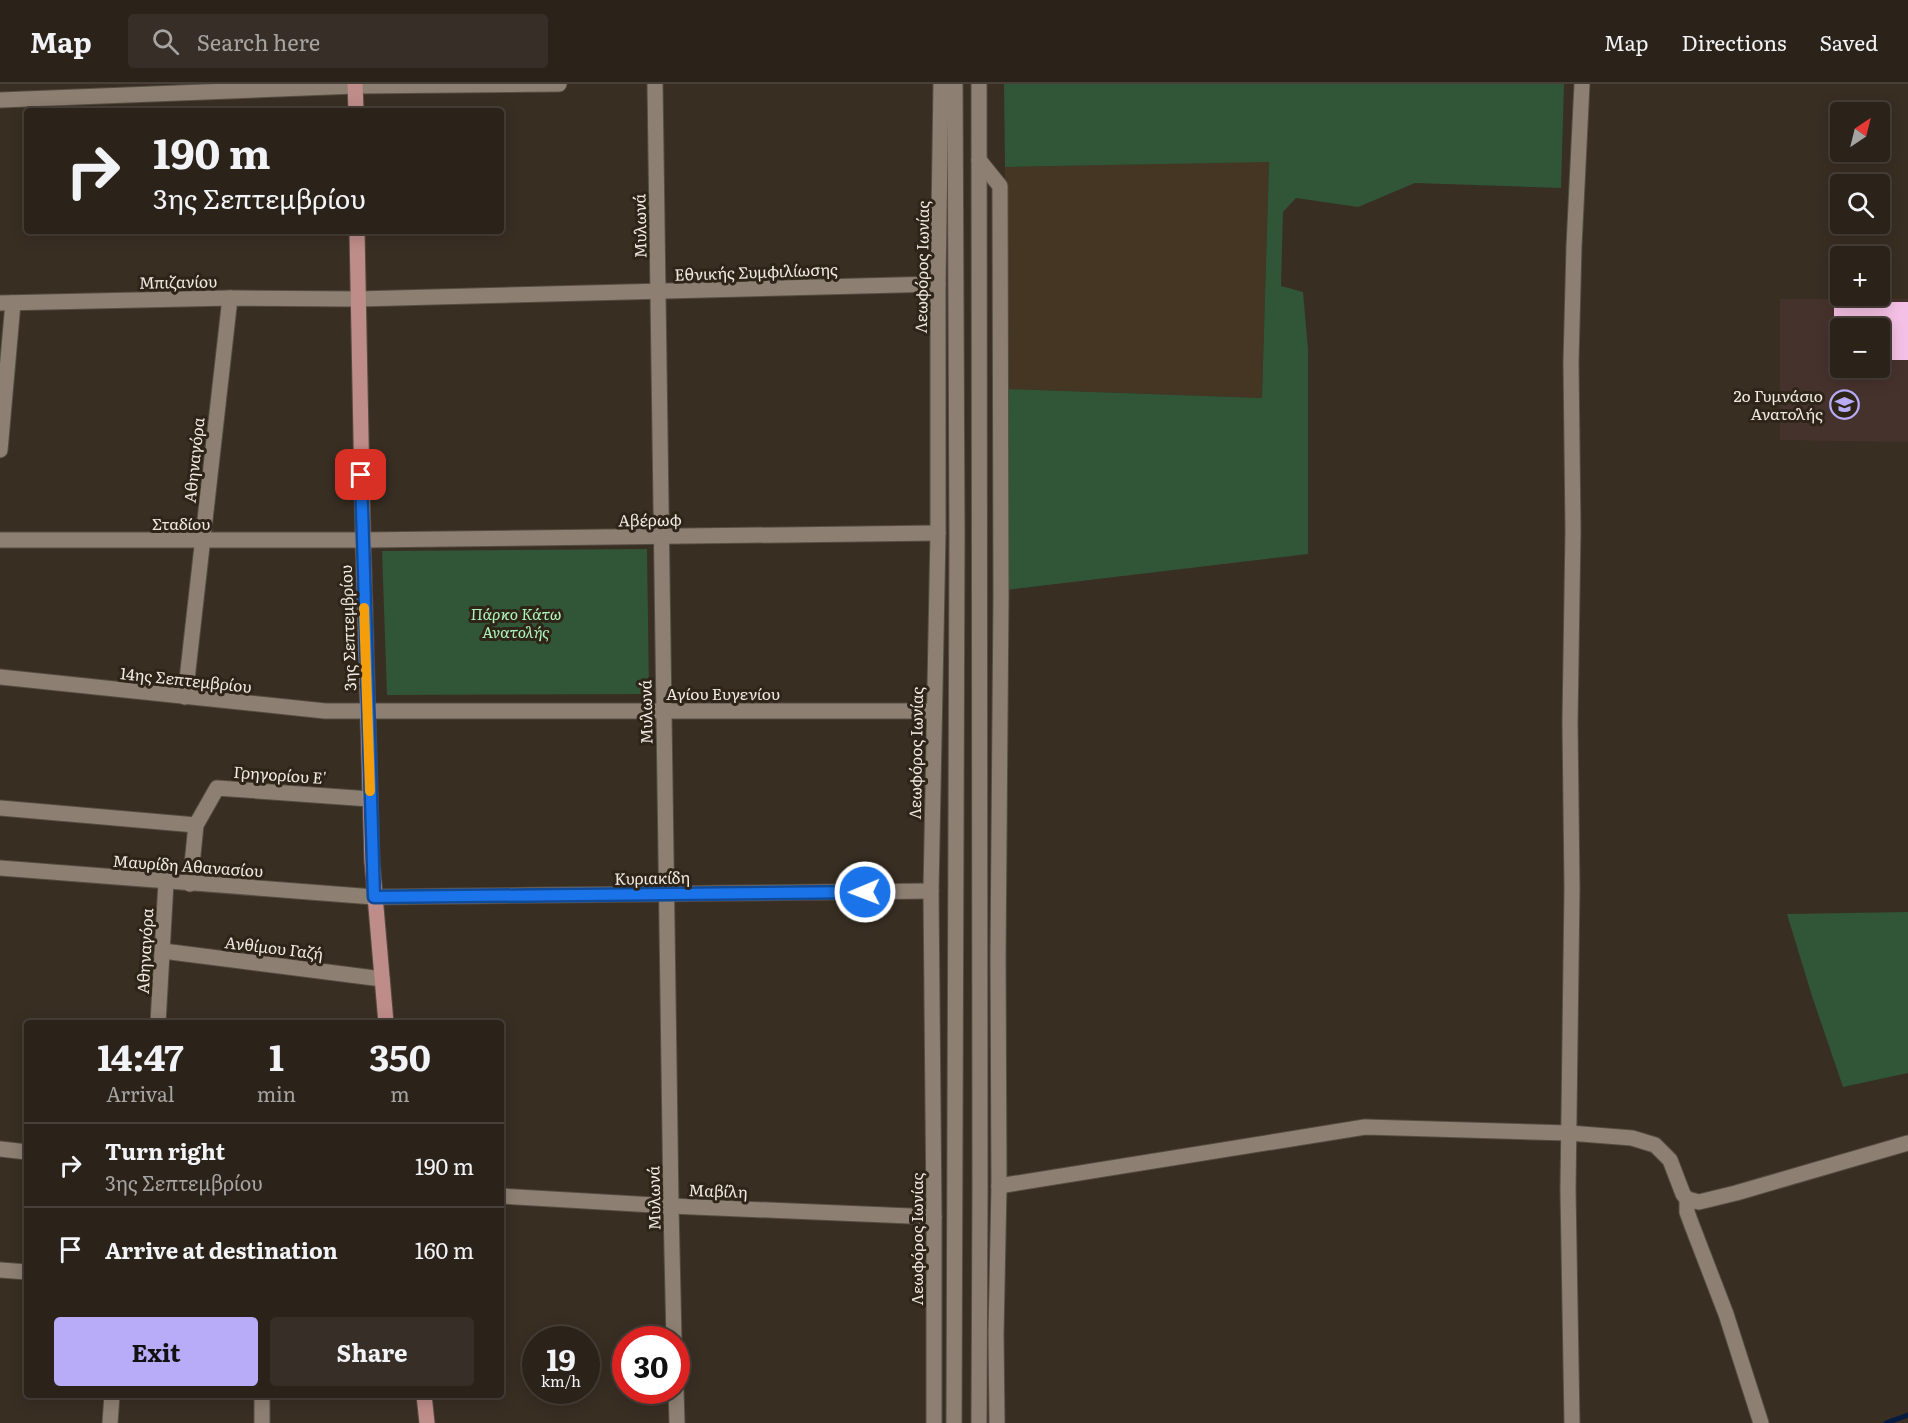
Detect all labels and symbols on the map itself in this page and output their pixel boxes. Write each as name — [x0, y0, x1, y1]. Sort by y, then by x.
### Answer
north arrow — [1830, 102, 1890, 162]
street label: Μυλωνά — [626, 193, 652, 258]
street label: Λεωφόρος Ιωνίας — [908, 200, 934, 334]
street label: Εθνικής Συμφιλίωσης — [674, 256, 838, 286]
street label: Μπιζανίου — [139, 268, 217, 294]
place label: 2ο Γυμνάσιο Ανατολής — [1733, 383, 1823, 425]
school or university icon: 2ο Γυμνάσιο Ανατολής — [1828, 388, 1860, 420]
street label: Αθηναγόρα — [177, 416, 209, 504]
pin — [335, 449, 386, 500]
street label: Αβέρωφ — [618, 506, 682, 532]
street label: Σταδίου — [152, 511, 210, 535]
street label: 3ης Σεπτεμβρίου — [333, 565, 361, 691]
park label: Πάρκο Κάτω Ανατολής — [471, 601, 561, 643]
street label: 14ης Σεπτεμβρίου — [119, 660, 253, 698]
street label: Μυλωνά — [632, 679, 658, 744]
street label: Αγίου Ευγενίου — [666, 681, 780, 705]
street label: Λεωφόρος Ιωνίας — [902, 686, 928, 820]
street label: Γρηγορίου Ε' — [233, 759, 327, 789]
street label: Μαυρίδη Αθανασίου — [112, 848, 264, 882]
position arrow — [833, 860, 897, 924]
street label: Κυριακίδη — [614, 864, 690, 890]
street label: Αθηναγόρα — [130, 907, 158, 995]
street label: Ανθίμου Γαζή — [223, 929, 325, 965]
street label: Μυλωνά — [640, 1165, 666, 1230]
street label: Λεωφόρος Ιωνίας — [904, 1173, 928, 1305]
street label: Μαβίλη — [688, 1177, 748, 1203]
speed limit sign: 30 — [612, 1326, 690, 1404]

